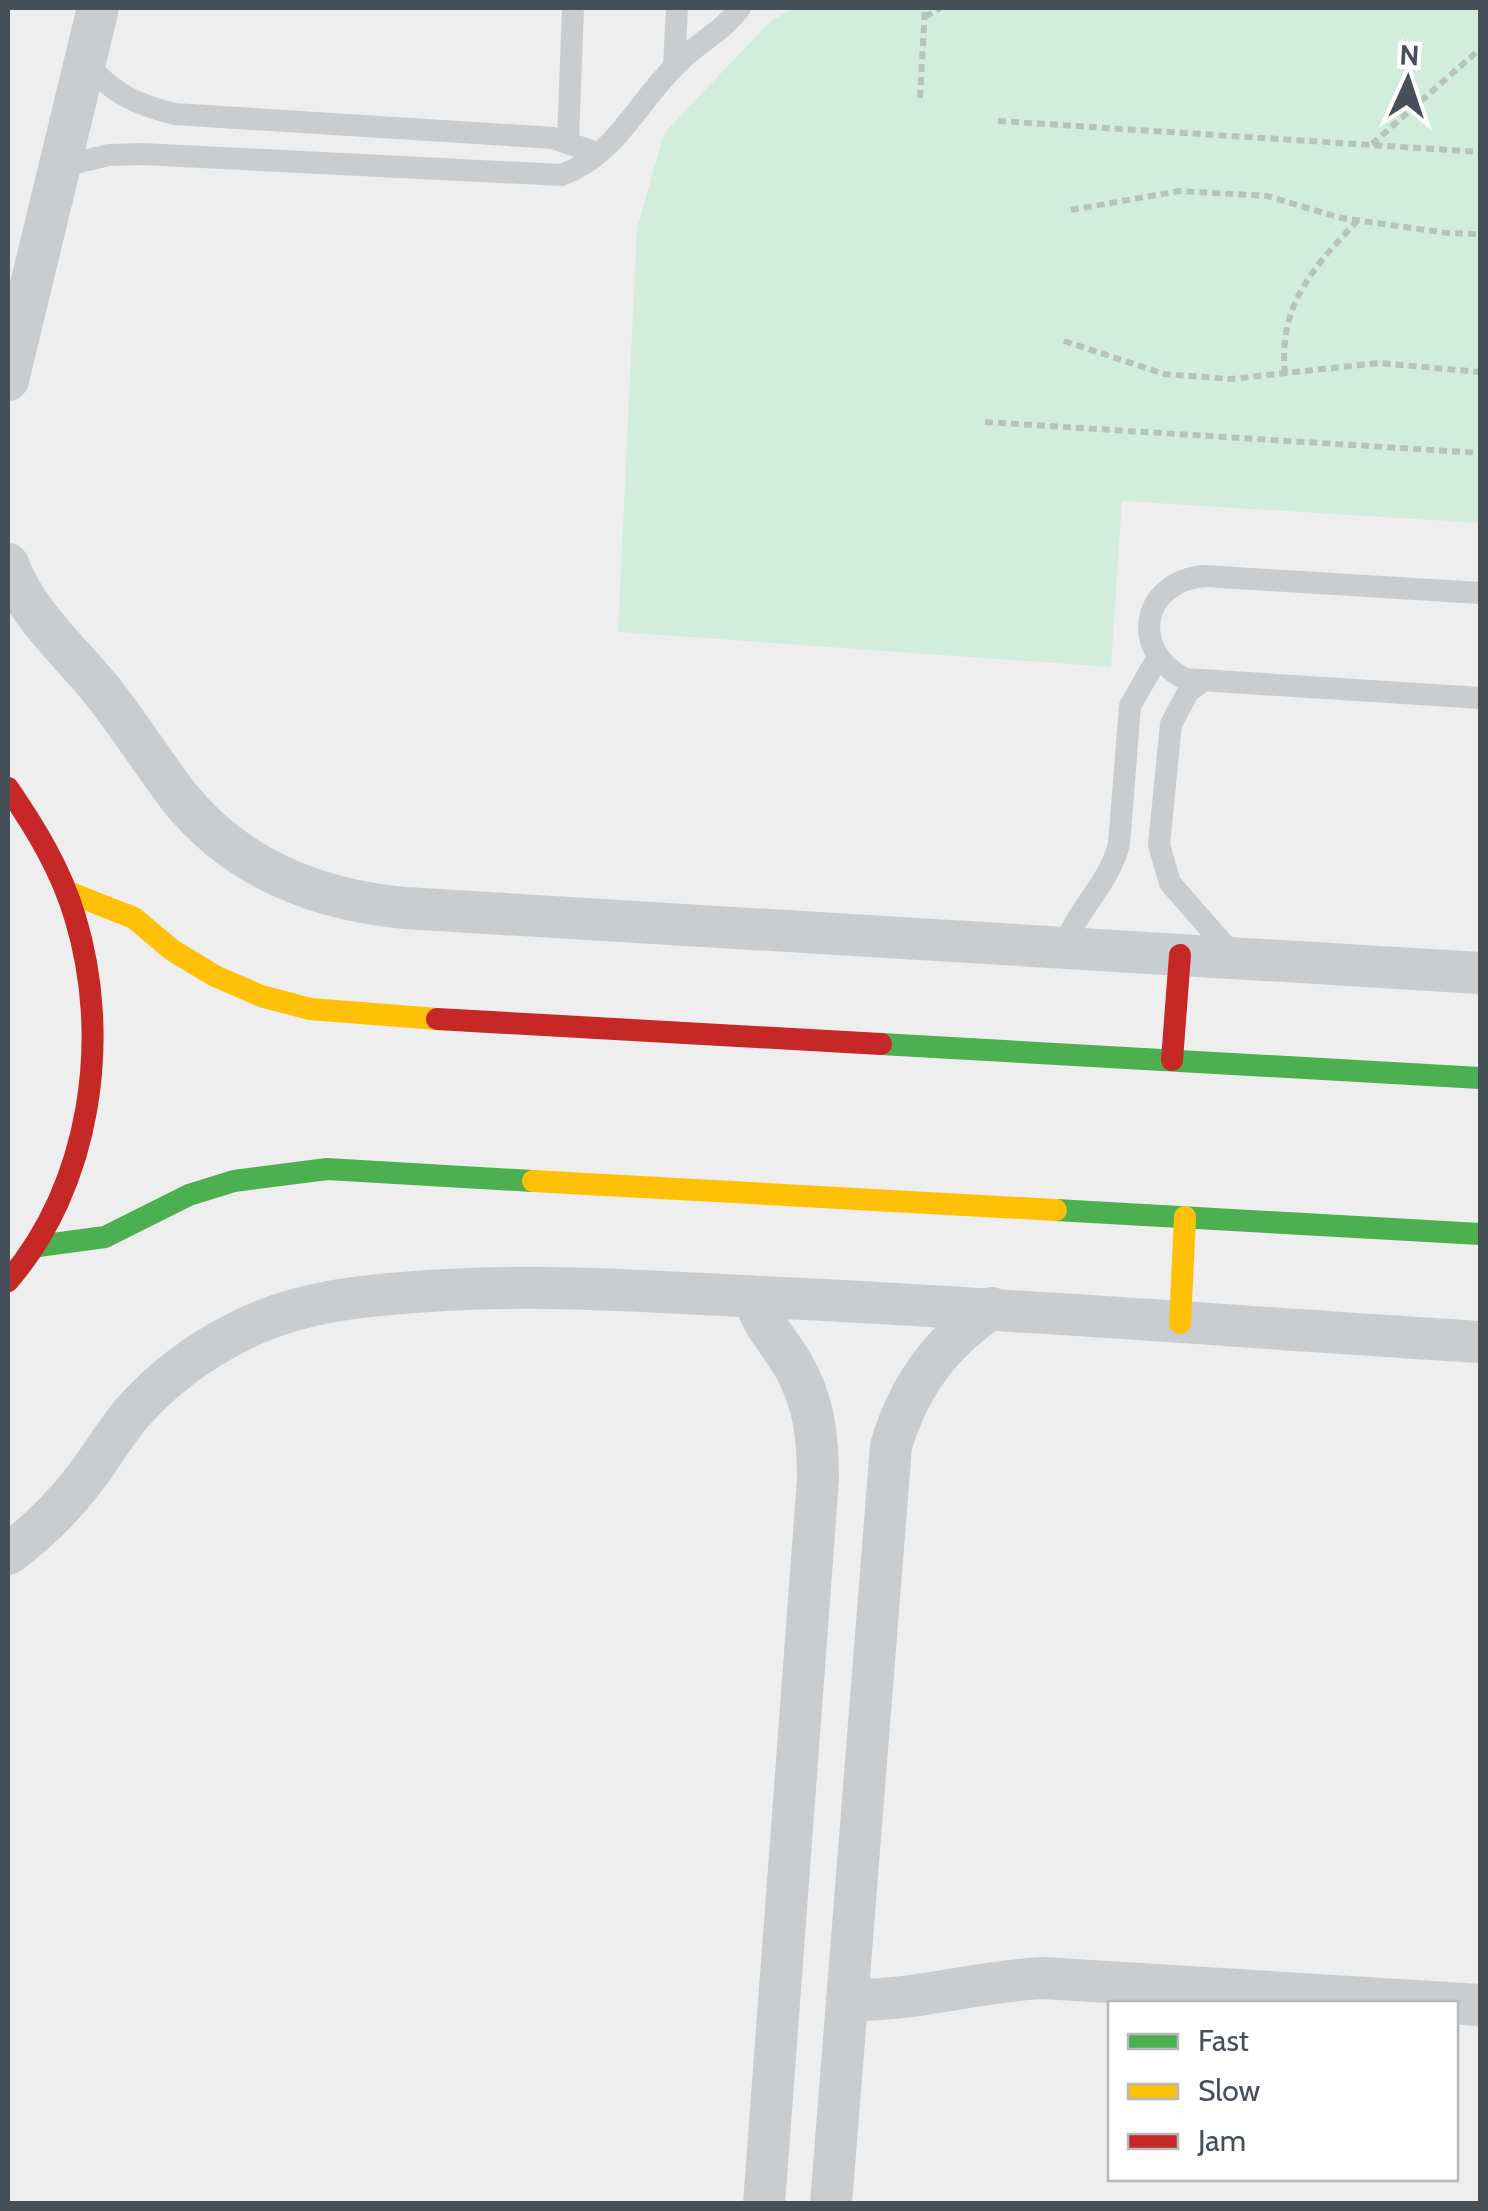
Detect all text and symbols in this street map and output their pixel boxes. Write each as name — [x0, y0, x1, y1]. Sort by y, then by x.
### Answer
north arrow — [1358, 30, 1458, 130]
text: N — [1399, 38, 1420, 73]
legend — [1108, 2001, 1458, 2181]
text: Fast — [1198, 2022, 1249, 2059]
text: Slow — [1198, 2072, 1261, 2109]
text: Jam — [1197, 2122, 1246, 2159]

